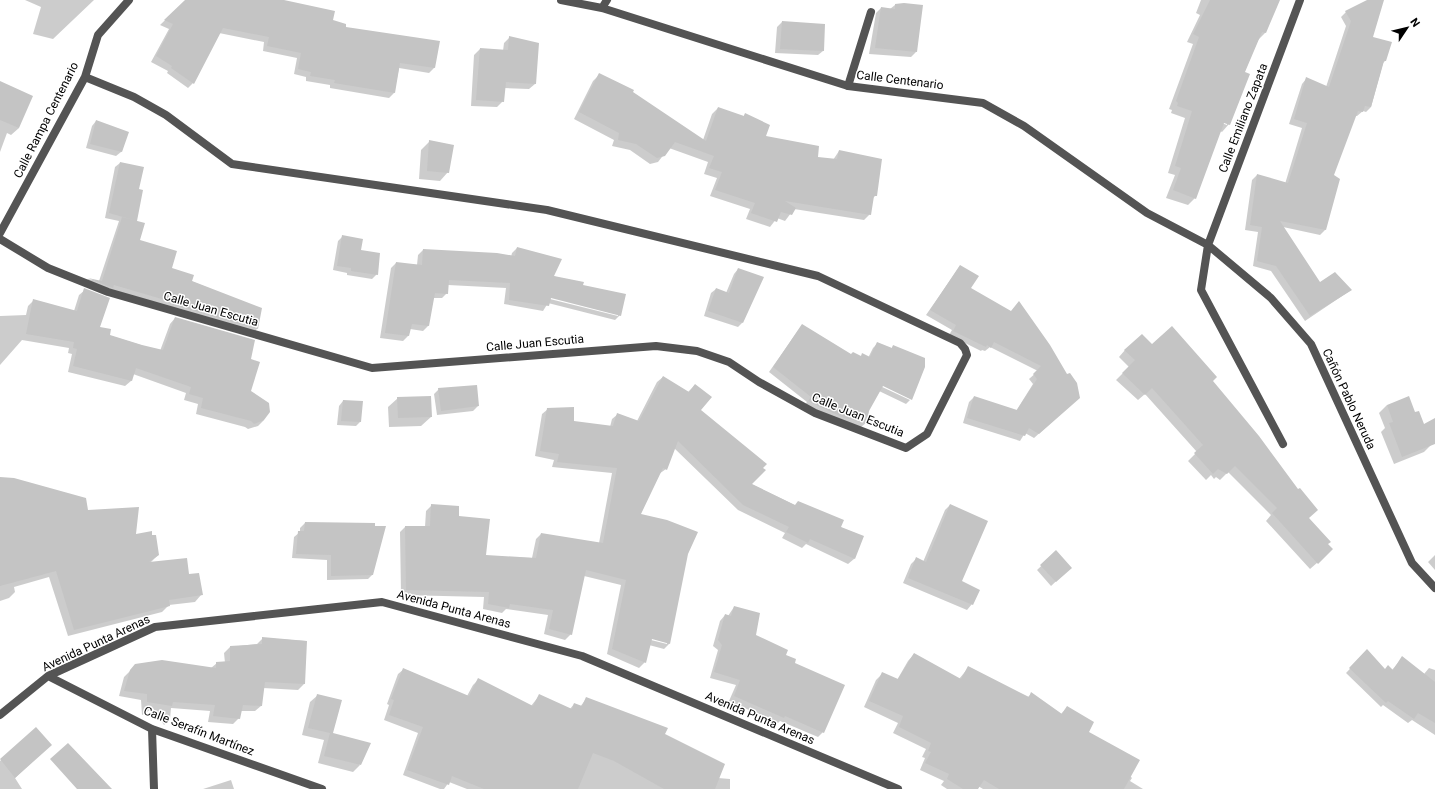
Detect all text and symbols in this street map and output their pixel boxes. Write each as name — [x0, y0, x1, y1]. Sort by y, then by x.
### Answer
north arrow — [1387, 8, 1427, 48]
text: N — [1407, 16, 1422, 30]
street label: Calle Rampa Centenario — [11, 60, 81, 180]
street label: Calle Emiliano Zapata — [1216, 61, 1270, 175]
street label: Calle Centenario — [856, 68, 944, 92]
street label: Calle Juan Escutia — [162, 289, 260, 329]
street label: Calle Juan Escutia — [485, 332, 585, 354]
street label: Cañón Pablo Neruda — [1319, 346, 1379, 452]
street label: Calle Juan Escutia — [810, 390, 906, 440]
street label: Avenida Punta Arenas — [396, 587, 512, 631]
street label: Avenida Punta Arenas — [40, 612, 152, 674]
street label: Avenida Punta Arenas — [703, 689, 817, 747]
street label: Calle Serafín Martínez — [142, 703, 256, 759]

